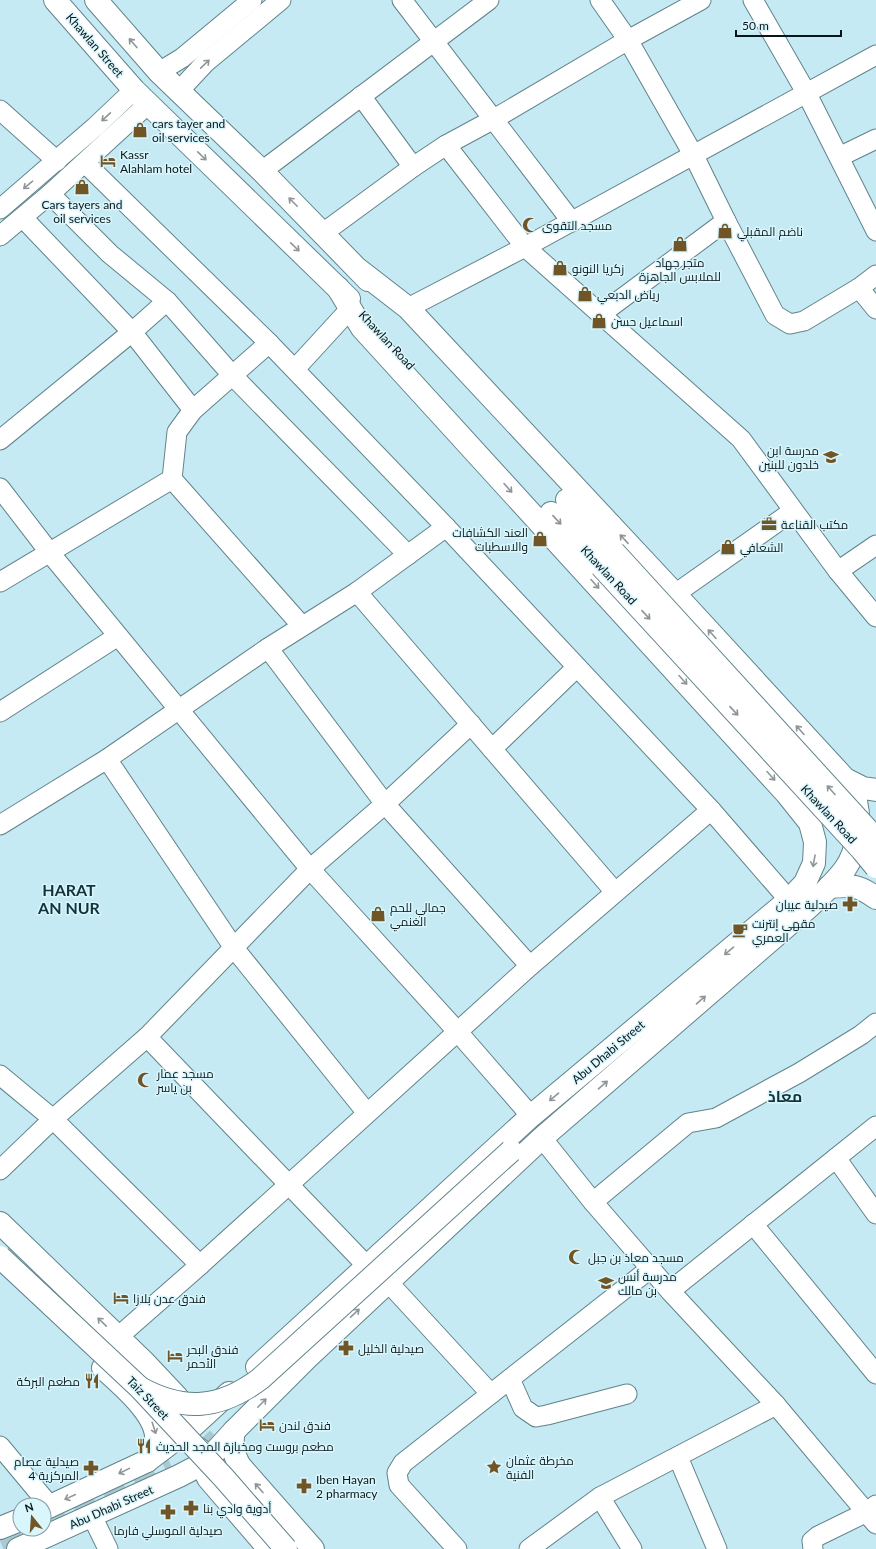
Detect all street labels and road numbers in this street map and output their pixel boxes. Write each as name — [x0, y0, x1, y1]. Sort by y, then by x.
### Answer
street label: Khawlan Street — [63, 10, 127, 81]
street label: Khawlan Road — [356, 307, 418, 373]
street label: Khawlan Road — [578, 542, 640, 608]
street label: Khawlan Road — [798, 781, 860, 847]
street label: Abu Dhabi Street — [569, 1017, 648, 1087]
street label: Taiz Street — [124, 1373, 173, 1423]
street label: Abu Dhabi Street — [67, 1481, 156, 1532]

